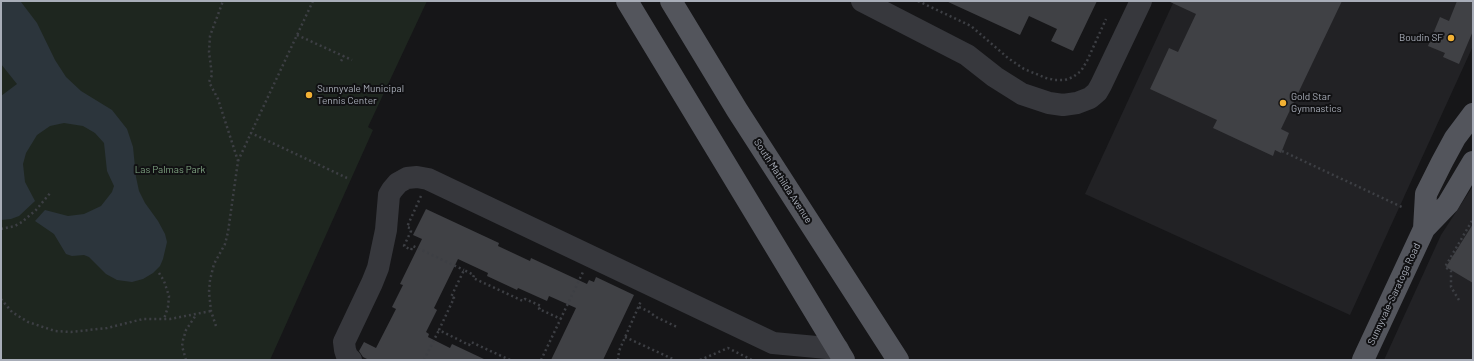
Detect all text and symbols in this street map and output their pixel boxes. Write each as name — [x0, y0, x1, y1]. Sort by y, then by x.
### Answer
place label: Boudin SF — [1399, 32, 1443, 44]
marker: Boudin SF — [1446, 33, 1456, 43]
place label: Sunnyvale Municipal Tennis Center — [317, 83, 404, 106]
marker: Sunnyvale Municipal Tennis Center — [304, 90, 314, 100]
place label: Gold Star Gymnastics — [1291, 91, 1342, 114]
marker: Gold Star Gymnastics — [1278, 98, 1288, 108]
street label: South Mathilda Avenue — [751, 137, 815, 225]
park label: Las Palmas Park — [135, 164, 205, 176]
street label: Sunnyvale-Saratoga Road — [1365, 241, 1423, 347]

